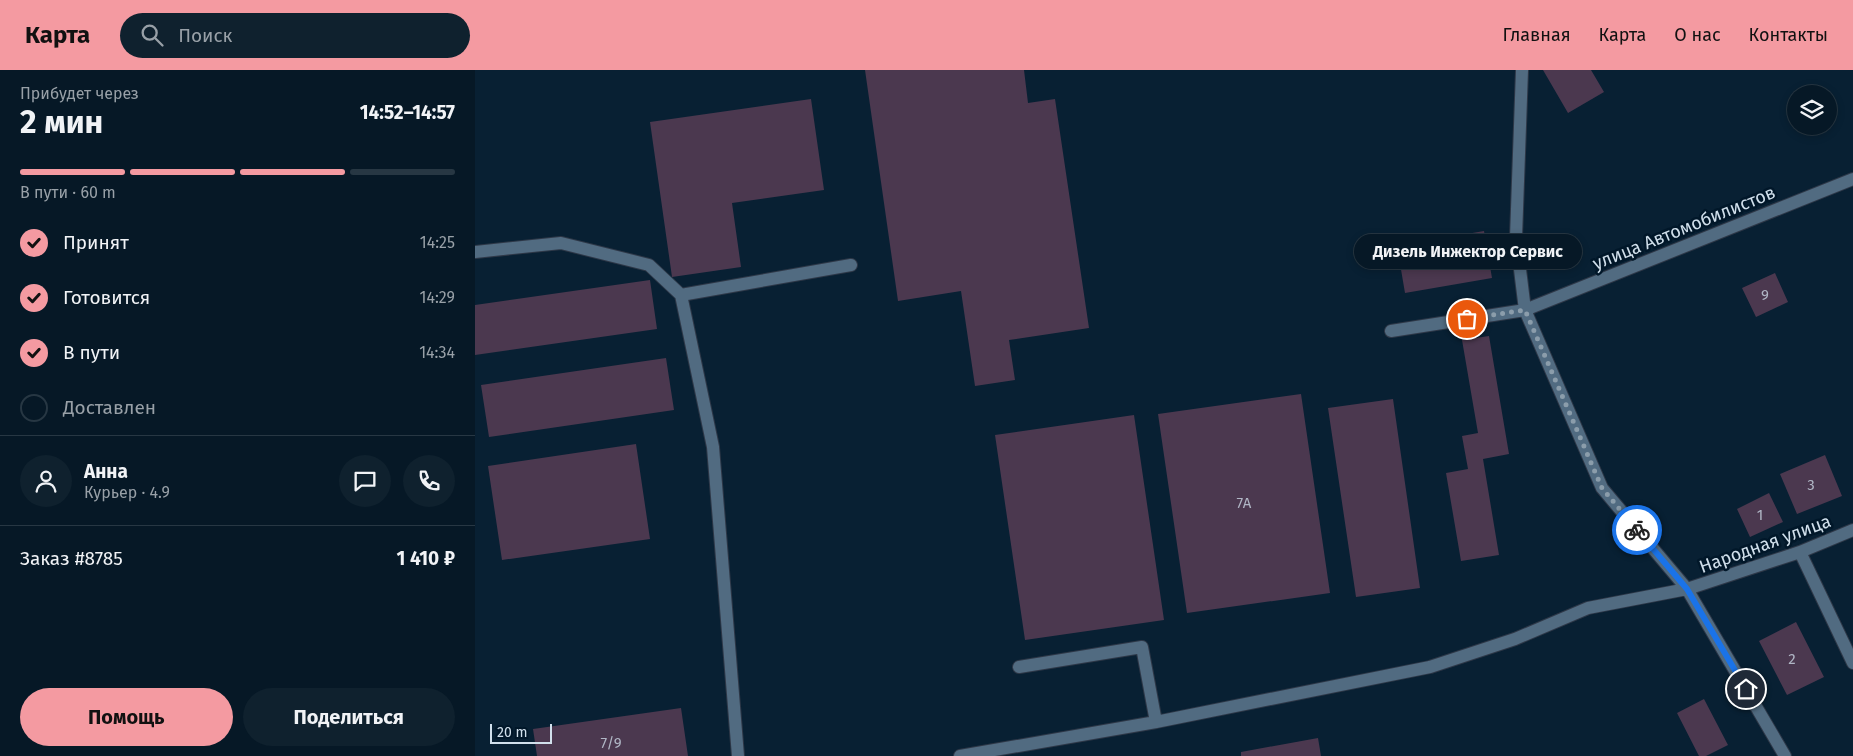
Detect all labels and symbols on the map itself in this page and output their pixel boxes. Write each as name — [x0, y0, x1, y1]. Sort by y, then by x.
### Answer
street label: улица Автомобилистов — [1589, 181, 1779, 275]
callout: Дизель Инжектор Сервис — [1353, 234, 1581, 269]
house number: 9 — [1761, 286, 1769, 304]
pin — [1446, 298, 1488, 340]
house number: 3 — [1807, 476, 1815, 494]
house number: 7А — [1237, 494, 1252, 512]
courier — [1612, 505, 1662, 555]
house number: 1 — [1757, 506, 1763, 524]
street label: Народная улица — [1696, 510, 1834, 578]
house number: 2 — [1788, 650, 1796, 668]
pin — [1725, 668, 1767, 710]
scale bar — [490, 721, 553, 744]
house number: 7/9 — [600, 734, 622, 752]

